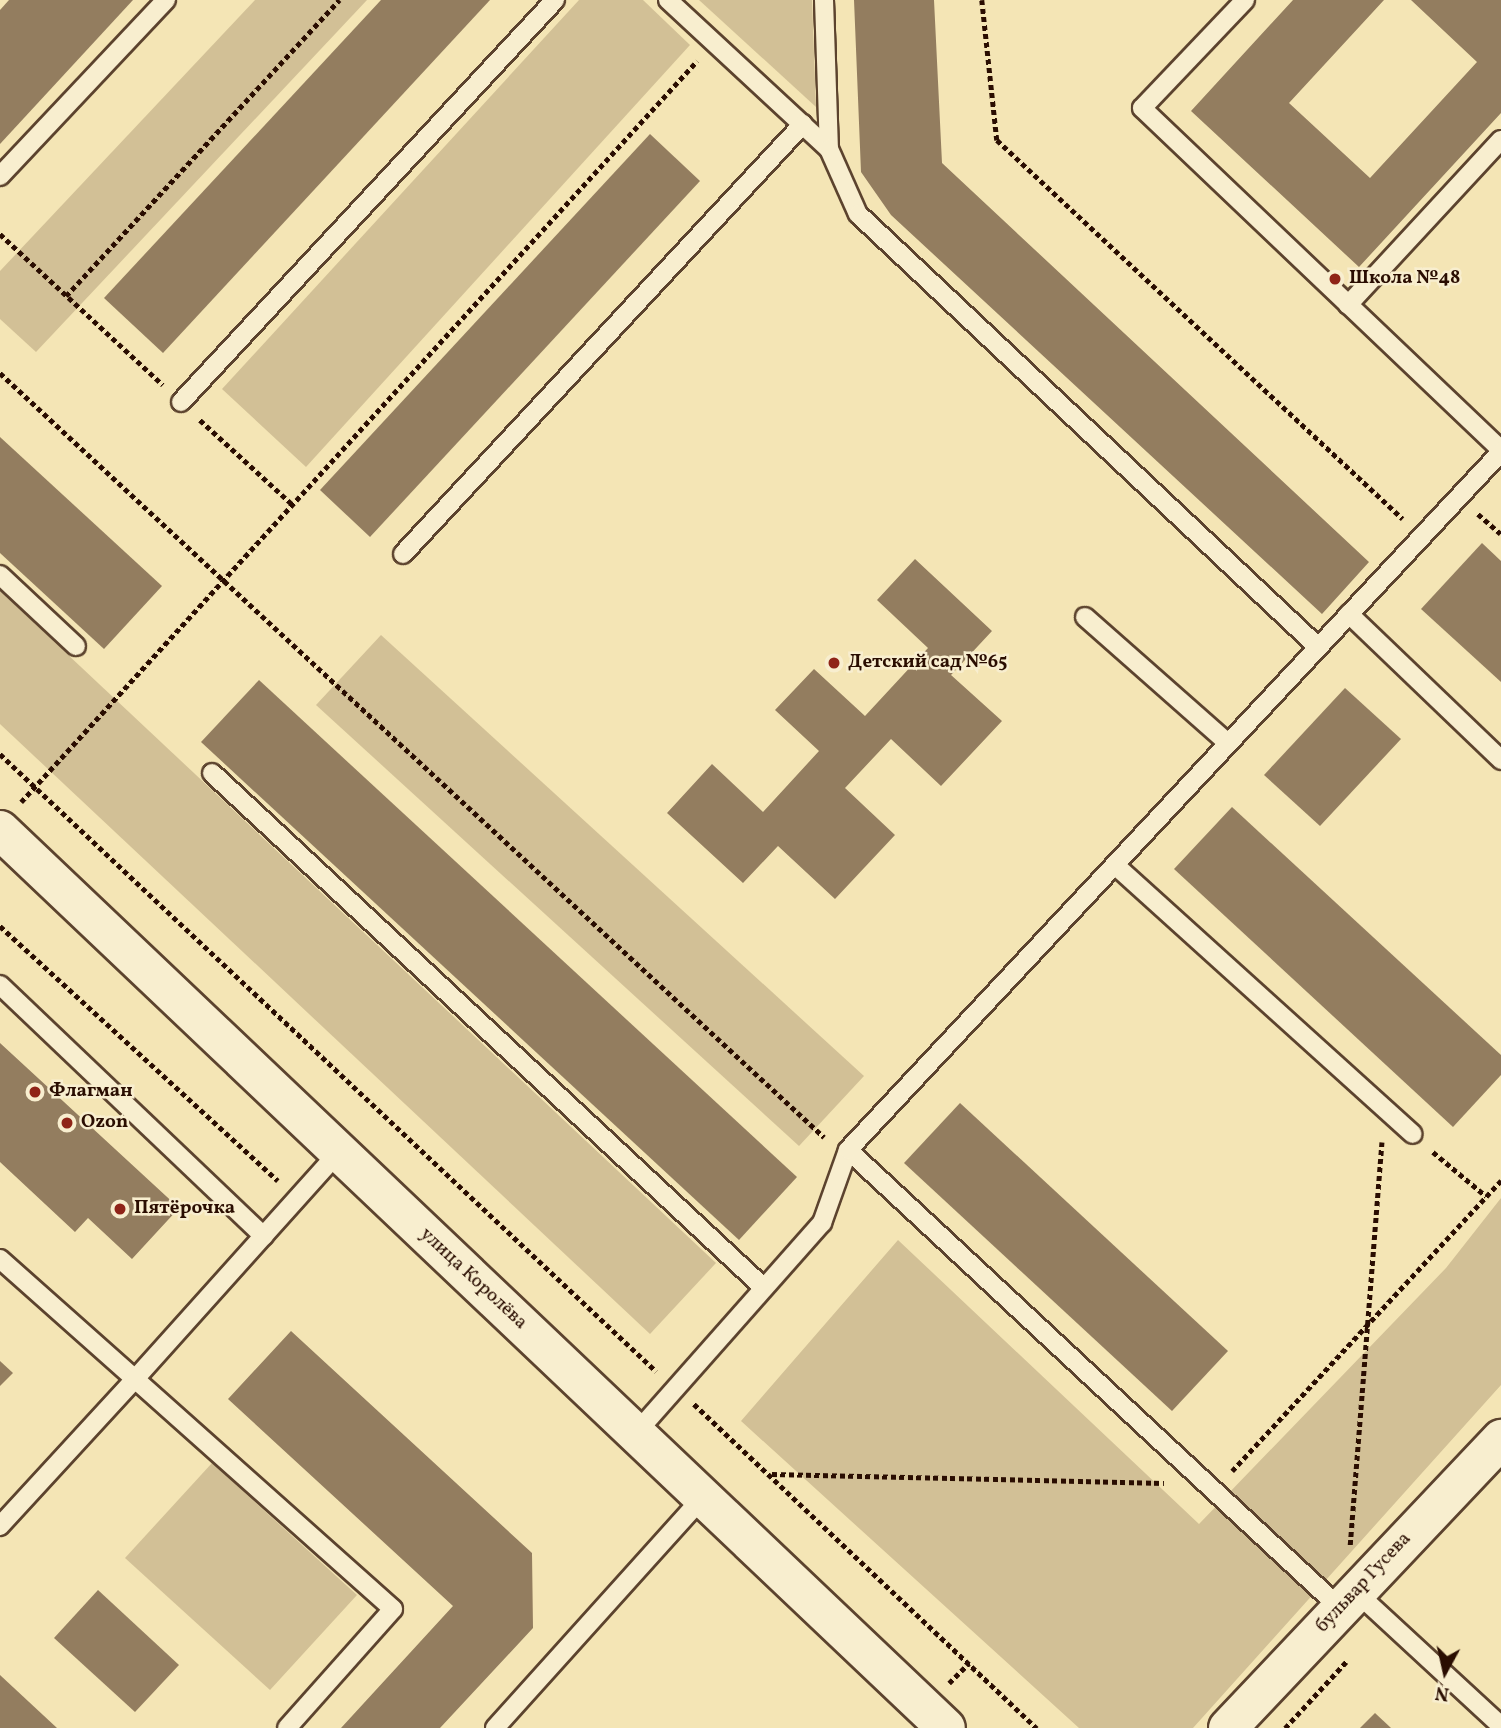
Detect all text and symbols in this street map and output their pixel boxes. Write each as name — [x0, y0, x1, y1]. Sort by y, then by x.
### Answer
place label: Школа №48 — [1349, 268, 1460, 290]
marker: Школа №48 — [1327, 271, 1343, 287]
place label: Детский сад №65 — [848, 652, 1007, 674]
marker: Детский сад №65 — [826, 655, 842, 671]
place label: Флагман — [49, 1081, 133, 1103]
marker: Флагман — [27, 1084, 43, 1100]
place label: Ozon — [81, 1112, 128, 1134]
marker: Ozon — [59, 1115, 75, 1131]
place label: Пятёрочка — [134, 1198, 235, 1220]
marker: Пятёрочка — [112, 1201, 128, 1217]
street label: улица Королёва — [415, 1223, 531, 1335]
street label: бульвар Гусева — [1312, 1528, 1416, 1638]
north arrow — [1410, 1637, 1480, 1707]
text: N — [1433, 1679, 1451, 1707]

